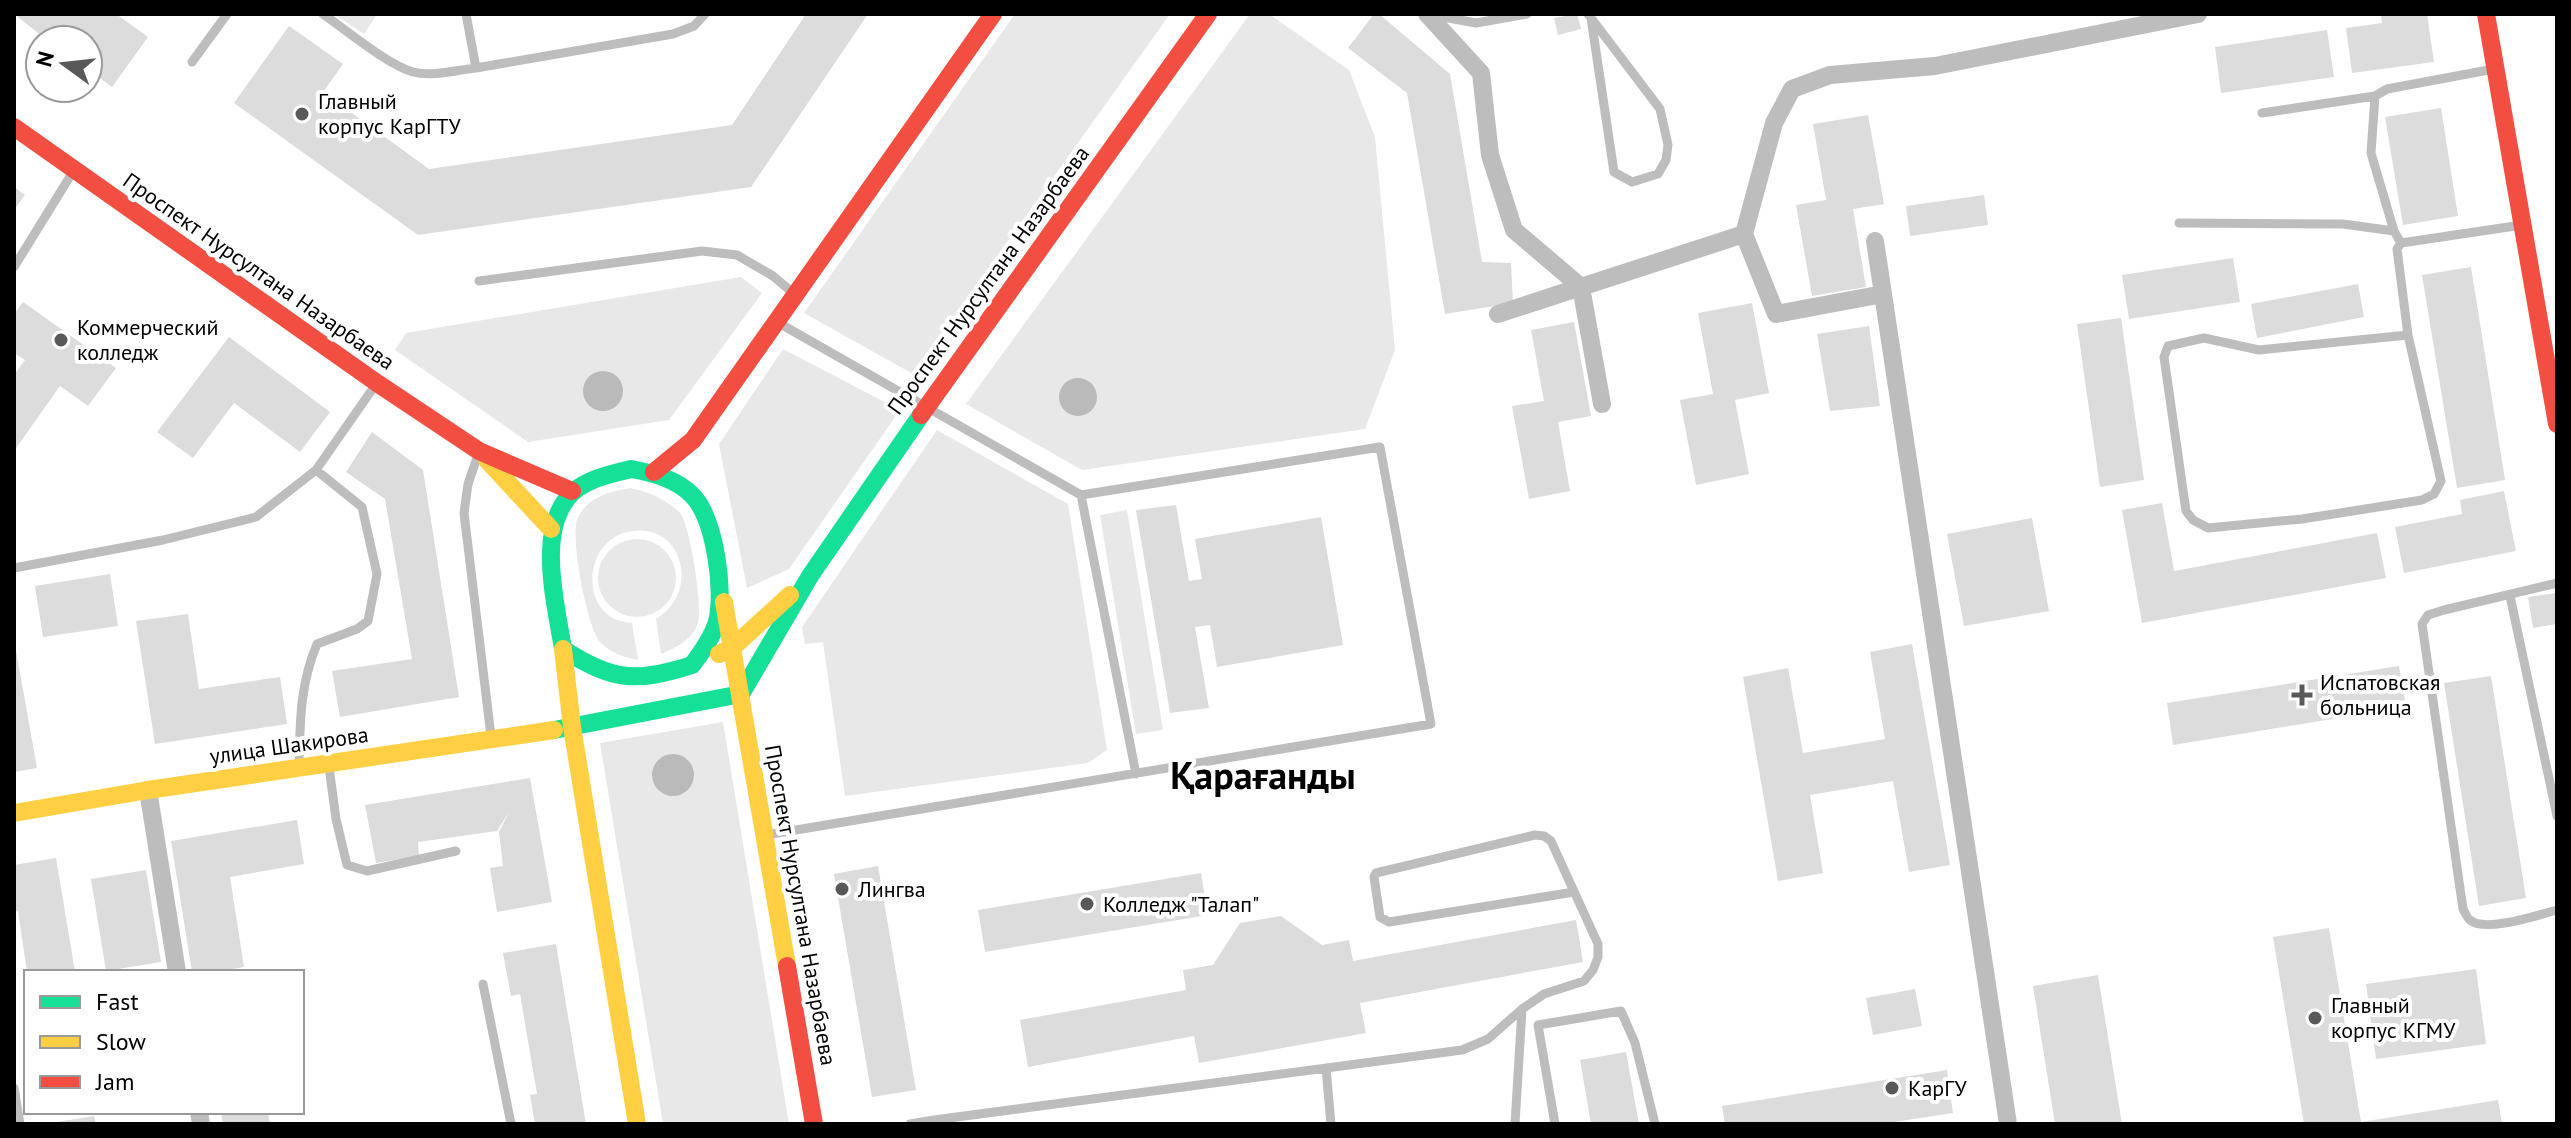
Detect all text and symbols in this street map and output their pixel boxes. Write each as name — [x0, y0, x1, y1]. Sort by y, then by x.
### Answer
north arrow — [24, 24, 104, 104]
text: N — [29, 48, 60, 69]
place label: Главный корпус КарГТУ — [318, 87, 462, 140]
marker: Главный корпус КарГТУ — [293, 105, 311, 123]
street label: Проспект Нурсултана Назарбаева — [881, 140, 1095, 420]
street label: Проспект Нурсултана Назарбаева — [118, 166, 400, 376]
place label: Коммерческий колледж — [77, 313, 218, 366]
marker: Коммерческий колледж — [52, 331, 70, 349]
place label: Испатовская больница — [2320, 668, 2441, 721]
marker: Испатовская больница — [2291, 684, 2313, 706]
street label: улица Шакирова — [208, 720, 370, 770]
street label: Проспект Нурсултана Назарбаева — [759, 742, 843, 1068]
district label: Қарағанды — [1170, 750, 1356, 799]
place label: Лингва — [857, 875, 926, 903]
marker: Лингва — [833, 880, 851, 898]
place label: Колледж "Талап" — [1103, 890, 1259, 918]
marker: Колледж "Талап" — [1078, 895, 1096, 913]
legend — [24, 970, 304, 1114]
text: Fast — [96, 986, 139, 1017]
place label: Главный корпус КГМУ — [2331, 991, 2456, 1044]
marker: Главный корпус КГМУ — [2306, 1009, 2324, 1027]
text: Slow — [96, 1026, 146, 1057]
text: Jam — [95, 1066, 134, 1097]
place label: КарГУ — [1908, 1074, 1968, 1102]
marker: КарГУ — [1883, 1079, 1901, 1097]

